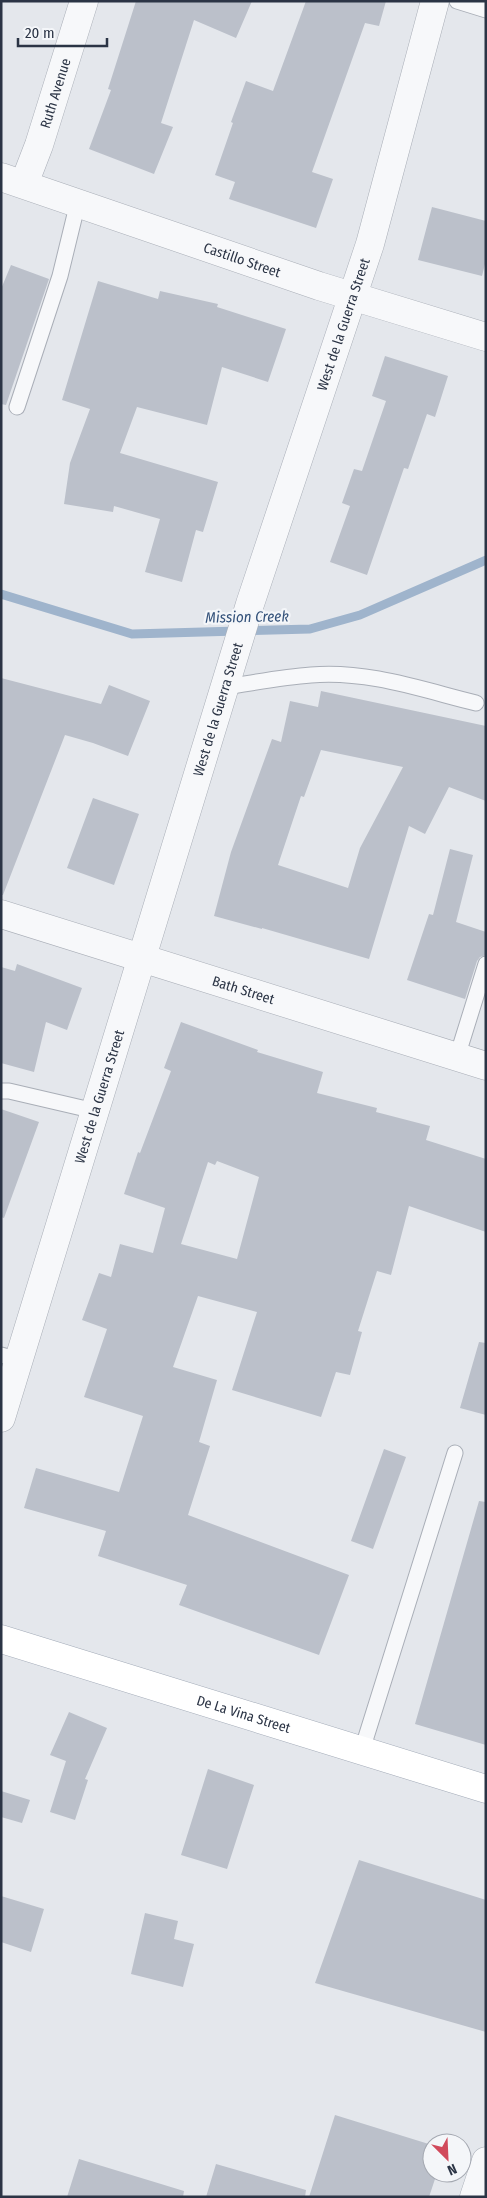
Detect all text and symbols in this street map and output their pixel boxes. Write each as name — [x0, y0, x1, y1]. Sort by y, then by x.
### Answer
scale bar — [18, 15, 106, 47]
text: 20 m — [25, 24, 55, 42]
street label: Ruth Avenue — [36, 56, 74, 130]
street label: Castillo Street — [201, 239, 283, 281]
street label: West de la Guerra Street — [313, 255, 373, 393]
water label: Mission Creek — [205, 607, 289, 627]
street label: West de la Guerra Street — [189, 640, 246, 778]
street label: Bath Street — [210, 972, 277, 1008]
street label: West de la Guerra Street — [71, 1027, 128, 1166]
street label: De La Vina Street — [195, 1692, 293, 1737]
north arrow — [422, 2133, 472, 2183]
text: N — [445, 2160, 459, 2179]

